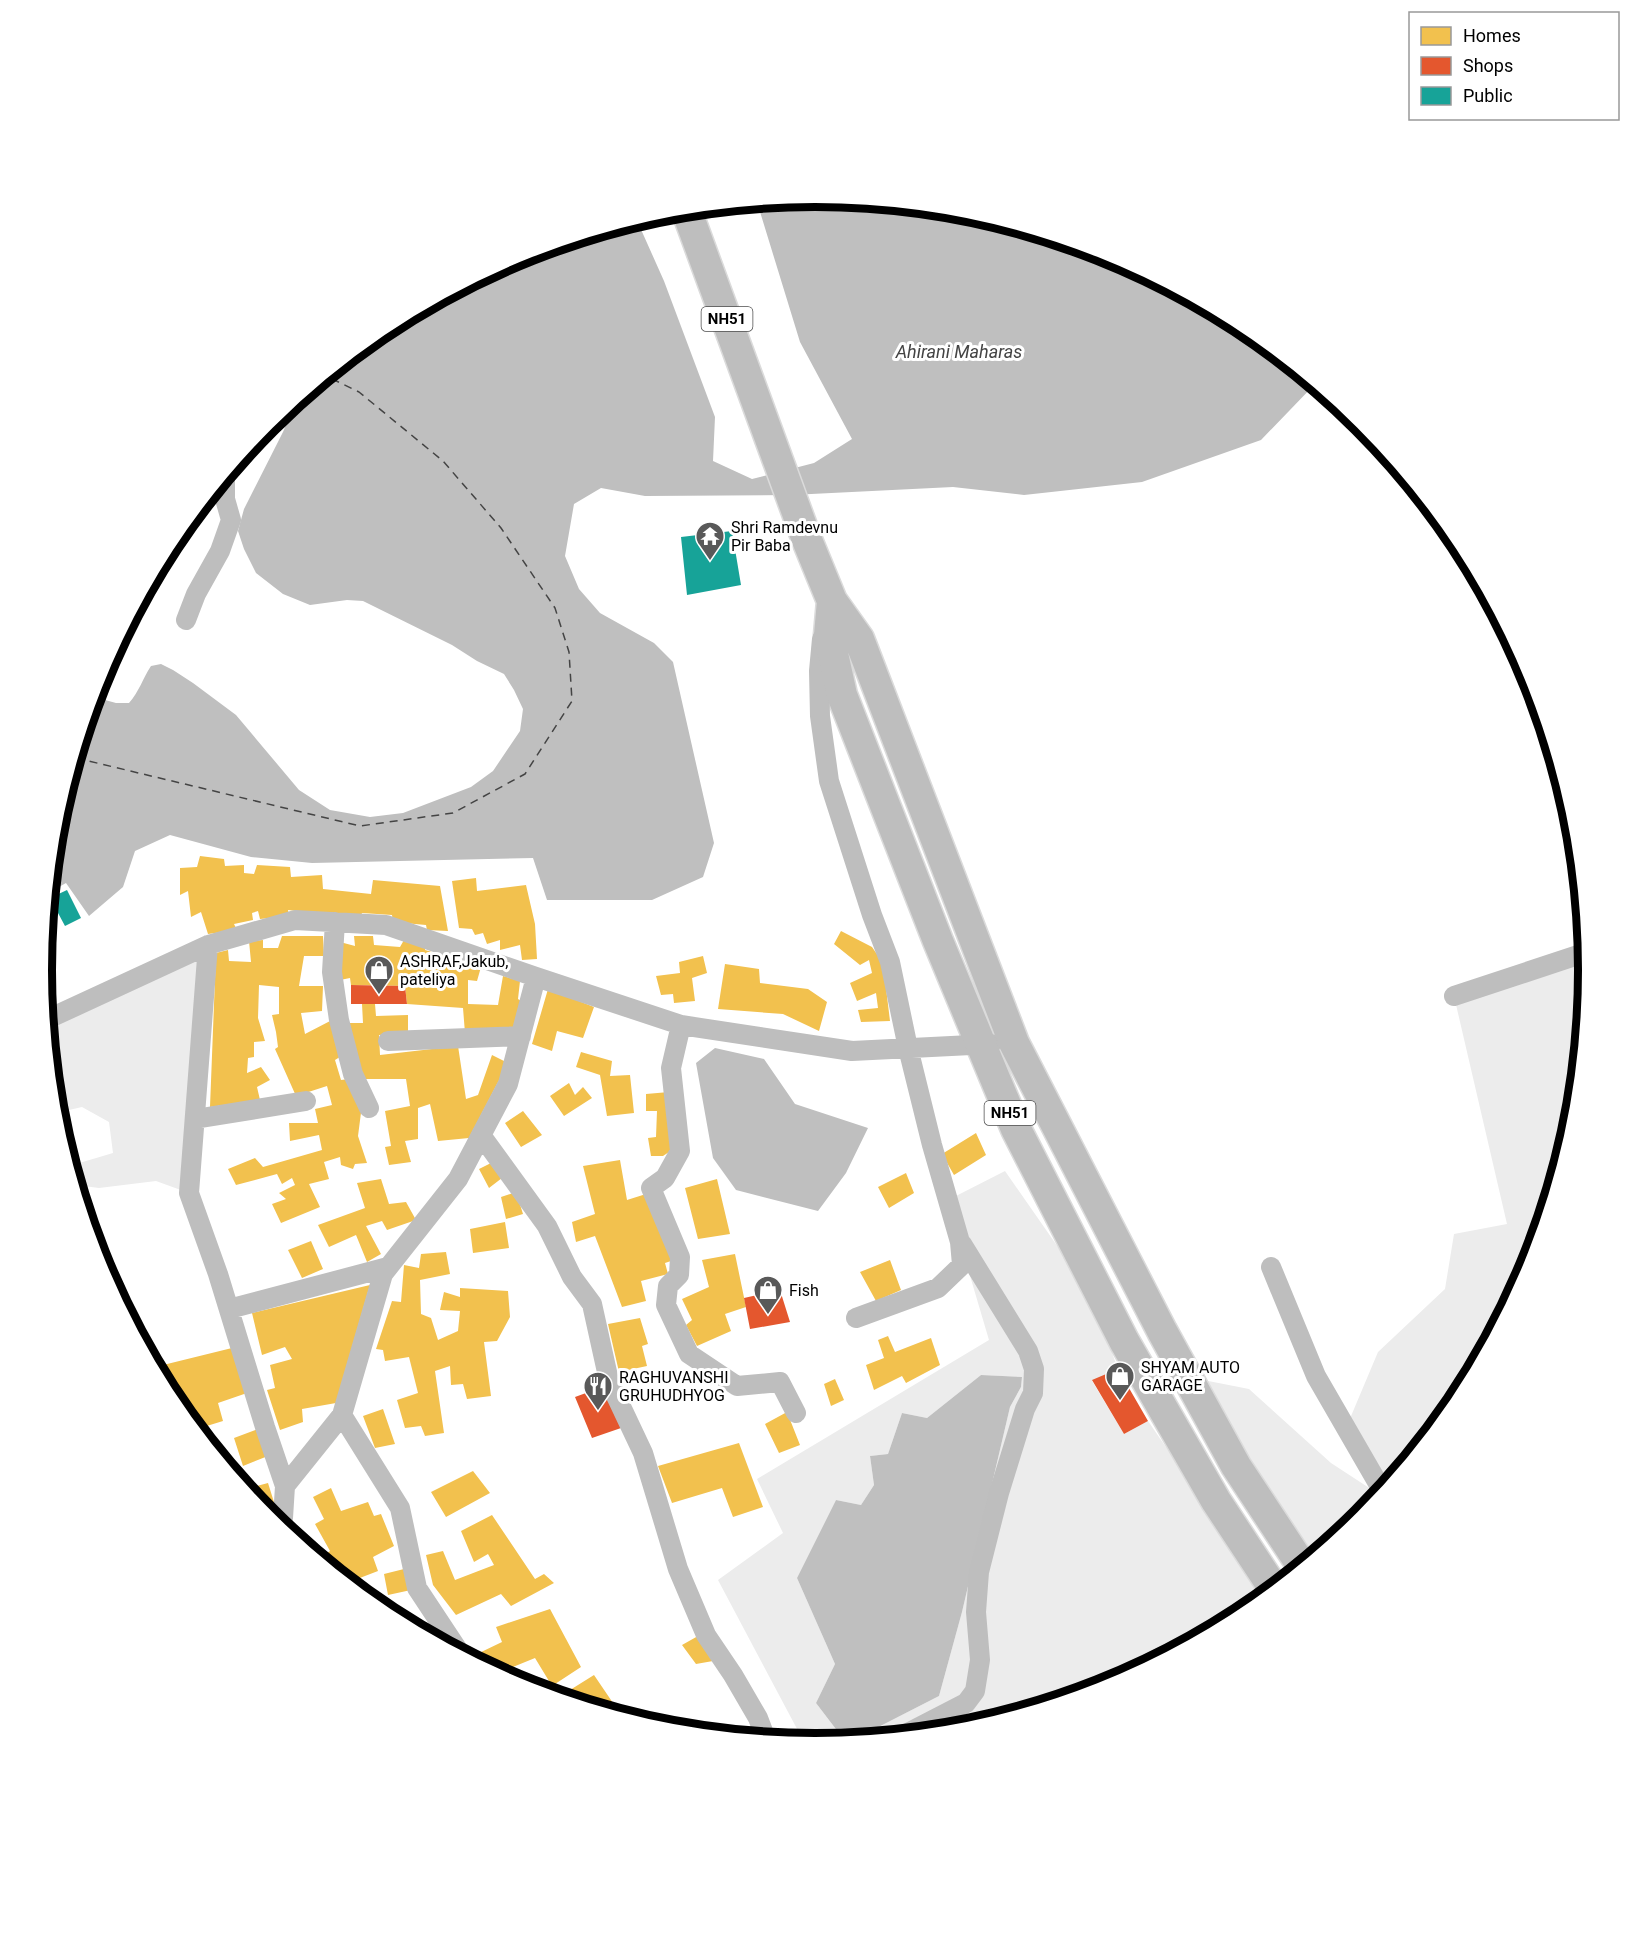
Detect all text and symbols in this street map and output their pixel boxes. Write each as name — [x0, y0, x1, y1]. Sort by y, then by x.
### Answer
legend — [1409, 12, 1619, 120]
text: Homes — [1463, 25, 1521, 46]
text: Shops — [1463, 55, 1513, 76]
text: Public — [1463, 85, 1513, 106]
road number: NH51 — [702, 307, 752, 331]
water label: Ahirani Maharas — [895, 341, 1022, 362]
place label: Shri Ramdevnu Pir Baba — [731, 518, 838, 555]
temple icon: Shri Ramdevnu Pir Baba — [694, 520, 726, 562]
place label: ASHRAF,Jakub, pateliya — [400, 952, 508, 989]
shop icon: ASHRAF,Jakub, pateliya — [363, 954, 395, 996]
road number: NH51 — [984, 1101, 1036, 1125]
shop icon: Fish — [752, 1274, 784, 1316]
place label: Fish — [789, 1281, 819, 1300]
place label: SHYAM AUTO GARAGE — [1141, 1358, 1240, 1395]
shop icon: SHYAM AUTO GARAGE — [1104, 1360, 1136, 1402]
place label: RAGHUVANSHI GRUHUDHYOG — [619, 1368, 729, 1405]
restaurant icon: RAGHUVANSHI GRUHUDHYOG — [582, 1370, 614, 1412]

